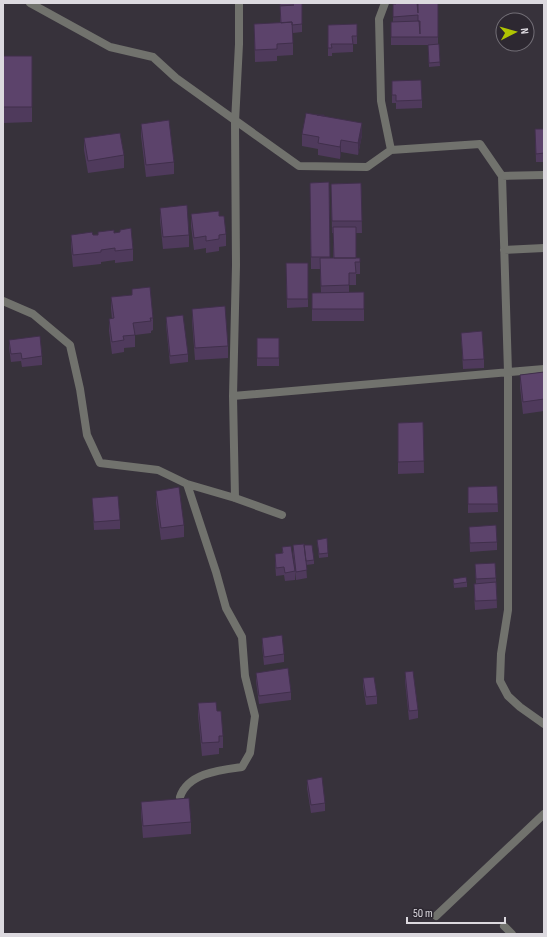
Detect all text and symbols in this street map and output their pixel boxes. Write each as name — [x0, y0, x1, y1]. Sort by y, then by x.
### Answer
north arrow — [495, 12, 535, 52]
text: N — [518, 27, 531, 35]
scale bar — [407, 899, 505, 925]
text: 50 m — [413, 906, 433, 921]

